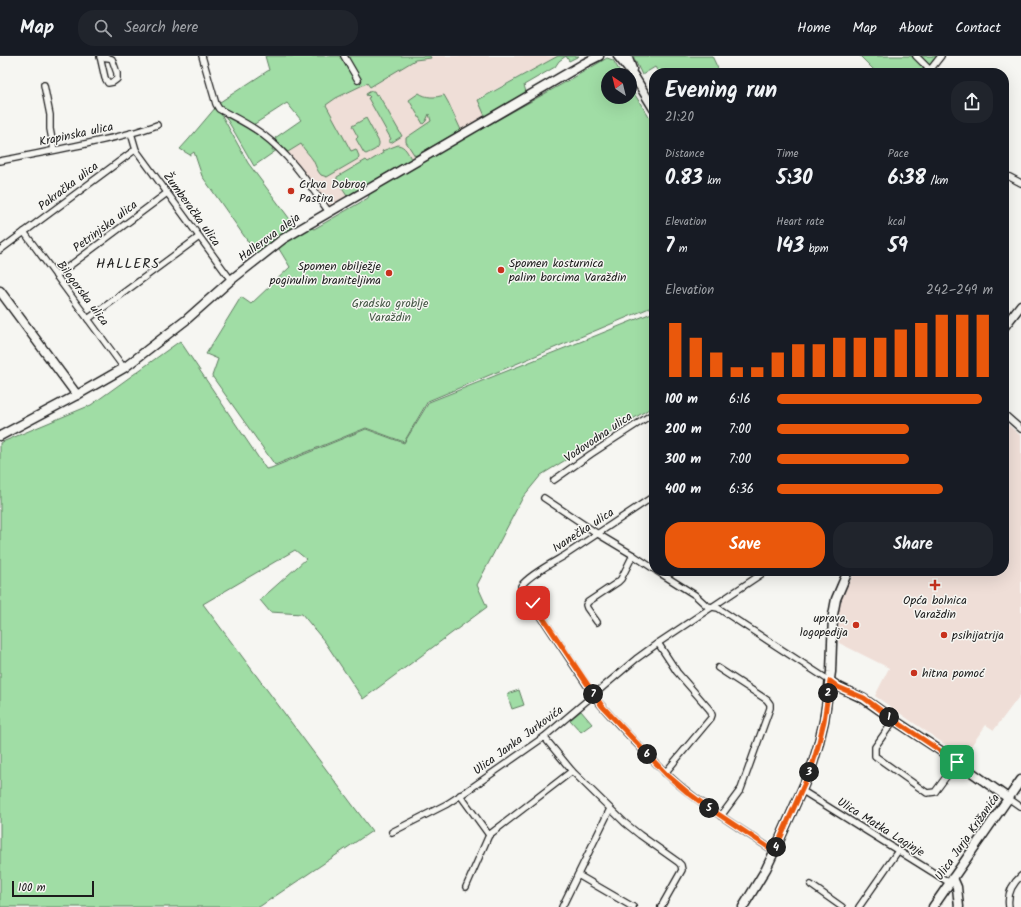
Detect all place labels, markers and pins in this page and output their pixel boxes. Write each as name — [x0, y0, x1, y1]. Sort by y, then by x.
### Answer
place label: Crkva Dobrog Pastira — [299, 175, 366, 208]
marker: Crkva Dobrog Pastira — [286, 186, 296, 196]
place label: Spomen kosturnica palim borcima Varaždin — [508, 254, 626, 287]
place label: Spomen obilježje poginulim braniteljima — [269, 257, 382, 290]
marker: Spomen kosturnica palim borcima Varaždin — [496, 265, 506, 275]
marker: Spomen obilježje poginulim braniteljima — [384, 268, 394, 278]
marker: Opća bolnica Varaždin — [929, 579, 941, 591]
pin — [516, 586, 550, 620]
place label: Opća bolnica Varaždin — [903, 591, 967, 624]
place label: uprava, logopedija — [800, 609, 848, 642]
marker: uprava, logopedija — [851, 620, 861, 630]
place label: psihijatrija — [951, 626, 1004, 645]
marker: psihijatrija — [939, 630, 949, 640]
place label: hitna pomoć — [922, 664, 985, 683]
marker: hitna pomoć — [909, 668, 919, 678]
pin: 2 — [818, 683, 838, 703]
pin: 7 — [583, 684, 603, 704]
pin: 1 — [879, 707, 899, 727]
pin: 6 — [637, 744, 657, 764]
pin — [940, 745, 974, 779]
pin: 3 — [799, 762, 819, 782]
pin: 5 — [699, 798, 719, 818]
pin: 4 — [766, 837, 786, 857]

